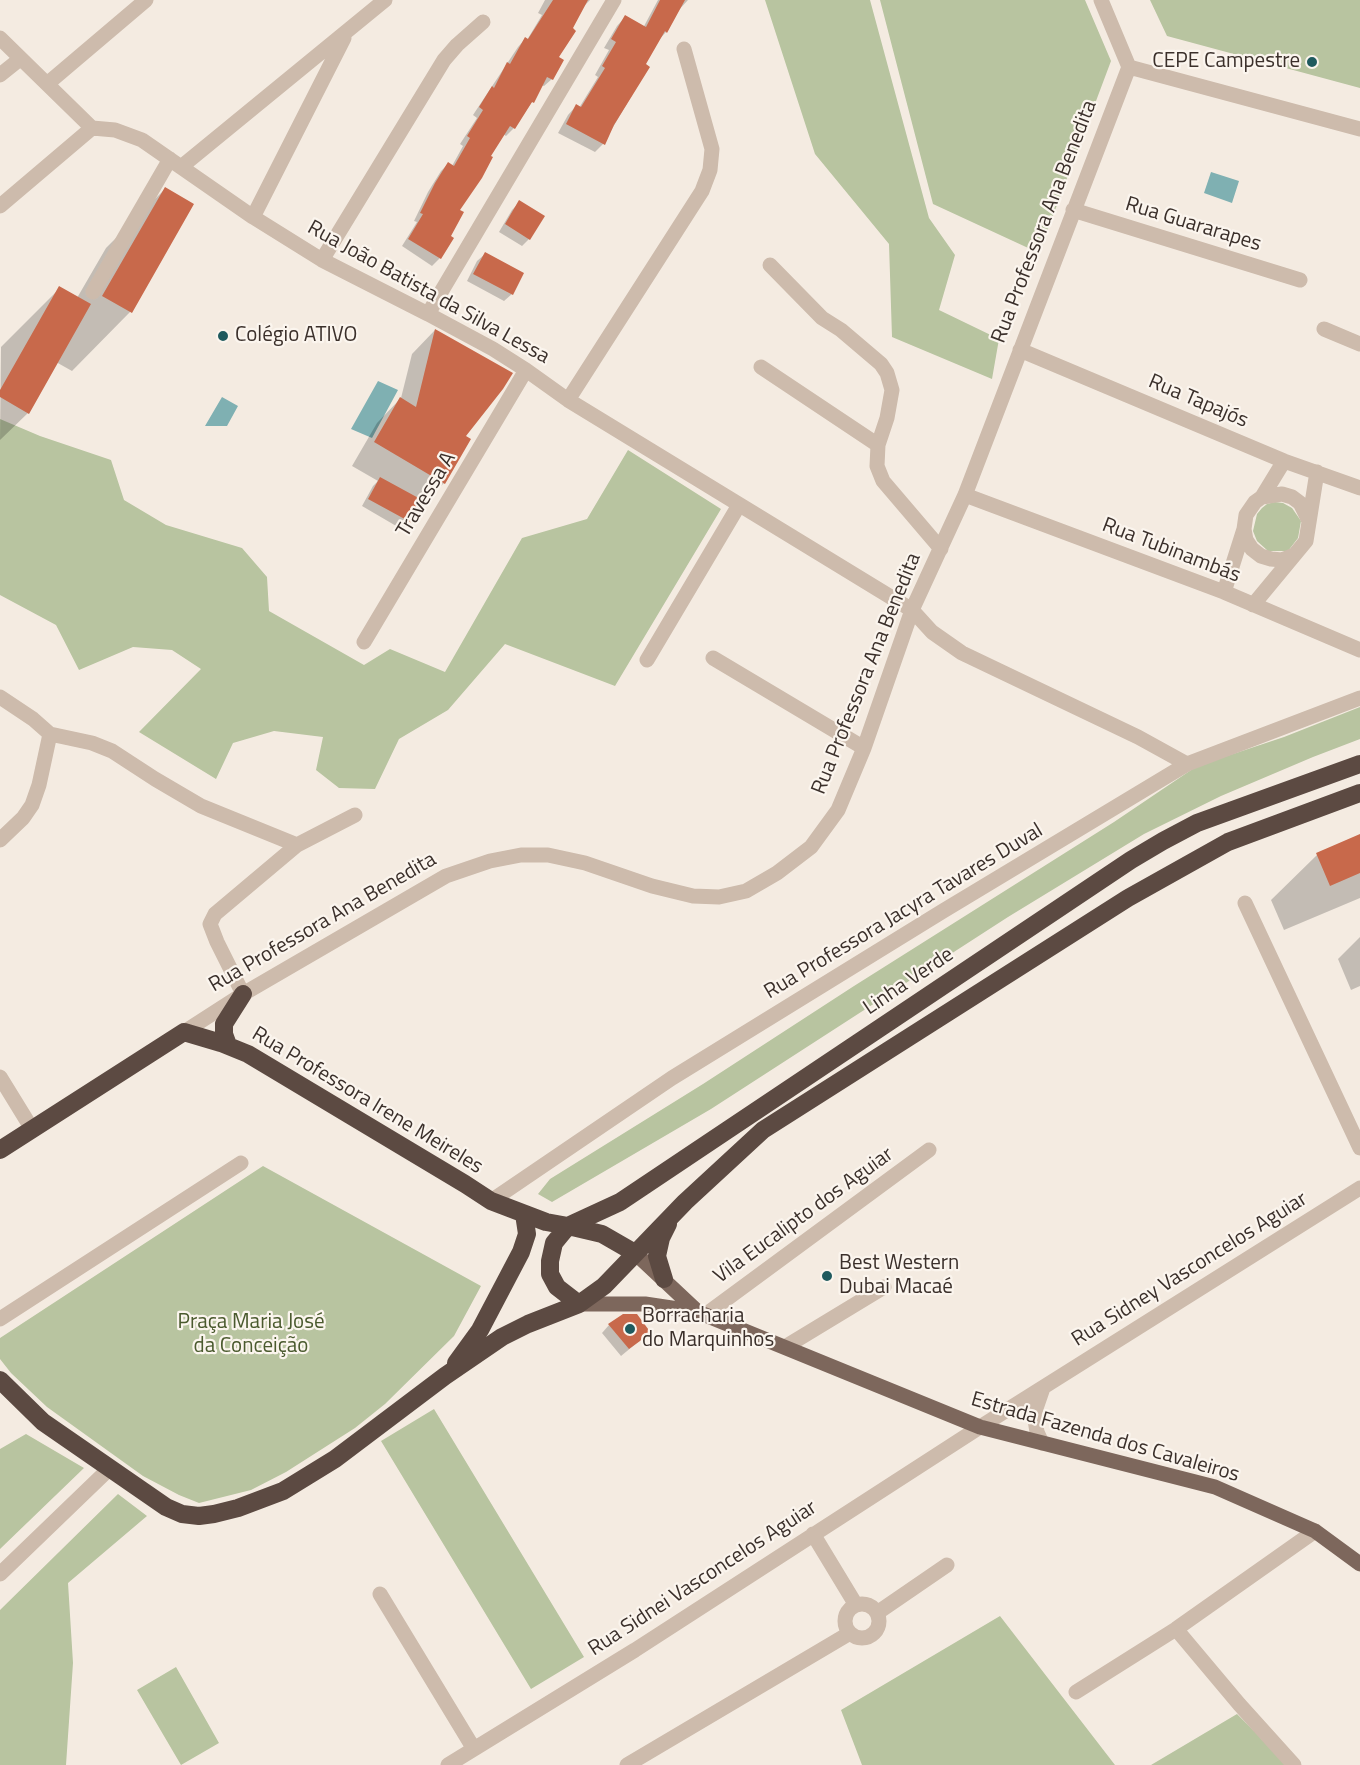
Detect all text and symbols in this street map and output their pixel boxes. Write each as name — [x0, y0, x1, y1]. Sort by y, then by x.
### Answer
place label: CEPE Campestre — [1152, 49, 1300, 75]
marker: CEPE Campestre — [1305, 55, 1319, 69]
street label: Rua Professora Ana Benedita — [987, 97, 1103, 347]
street label: Rua Guararapes — [1122, 192, 1264, 258]
street label: Rua João Batista da Silva Lessa — [303, 216, 553, 370]
place label: Colégio ATIVO — [235, 323, 357, 349]
marker: Colégio ATIVO — [216, 329, 230, 343]
street label: Rua Tapajós — [1144, 370, 1252, 434]
street label: Travessa A — [392, 448, 462, 542]
street label: Rua Tubinambás — [1098, 513, 1244, 589]
street label: Rua Professora Ana Benedita — [807, 550, 927, 798]
street label: Rua Professora Jacyra Tavares Duval — [760, 819, 1048, 1005]
street label: Rua Professora Ana Benedita — [205, 848, 441, 998]
street label: Linha Verde — [859, 943, 959, 1021]
street label: Rua Professora Irene Meireles — [247, 1022, 487, 1180]
street label: Vila Eucalipto dos Aguiar — [709, 1142, 899, 1290]
street label: Rua Sidney Vasconcelos Aguiar — [1068, 1187, 1312, 1353]
place label: Best Western Dubai Macaé — [839, 1251, 959, 1301]
marker: Best Western Dubai Macaé — [820, 1269, 834, 1283]
place label: Borracharia do Marquinhos — [642, 1304, 774, 1354]
park label: Praça Maria José da Conceição — [177, 1310, 325, 1360]
marker: Borracharia do Marquinhos — [623, 1322, 637, 1336]
street label: Estrada Fazenda dos Cavaleiros — [968, 1388, 1242, 1488]
street label: Rua Sidnei Vasconcelos Aguiar — [584, 1496, 822, 1662]

